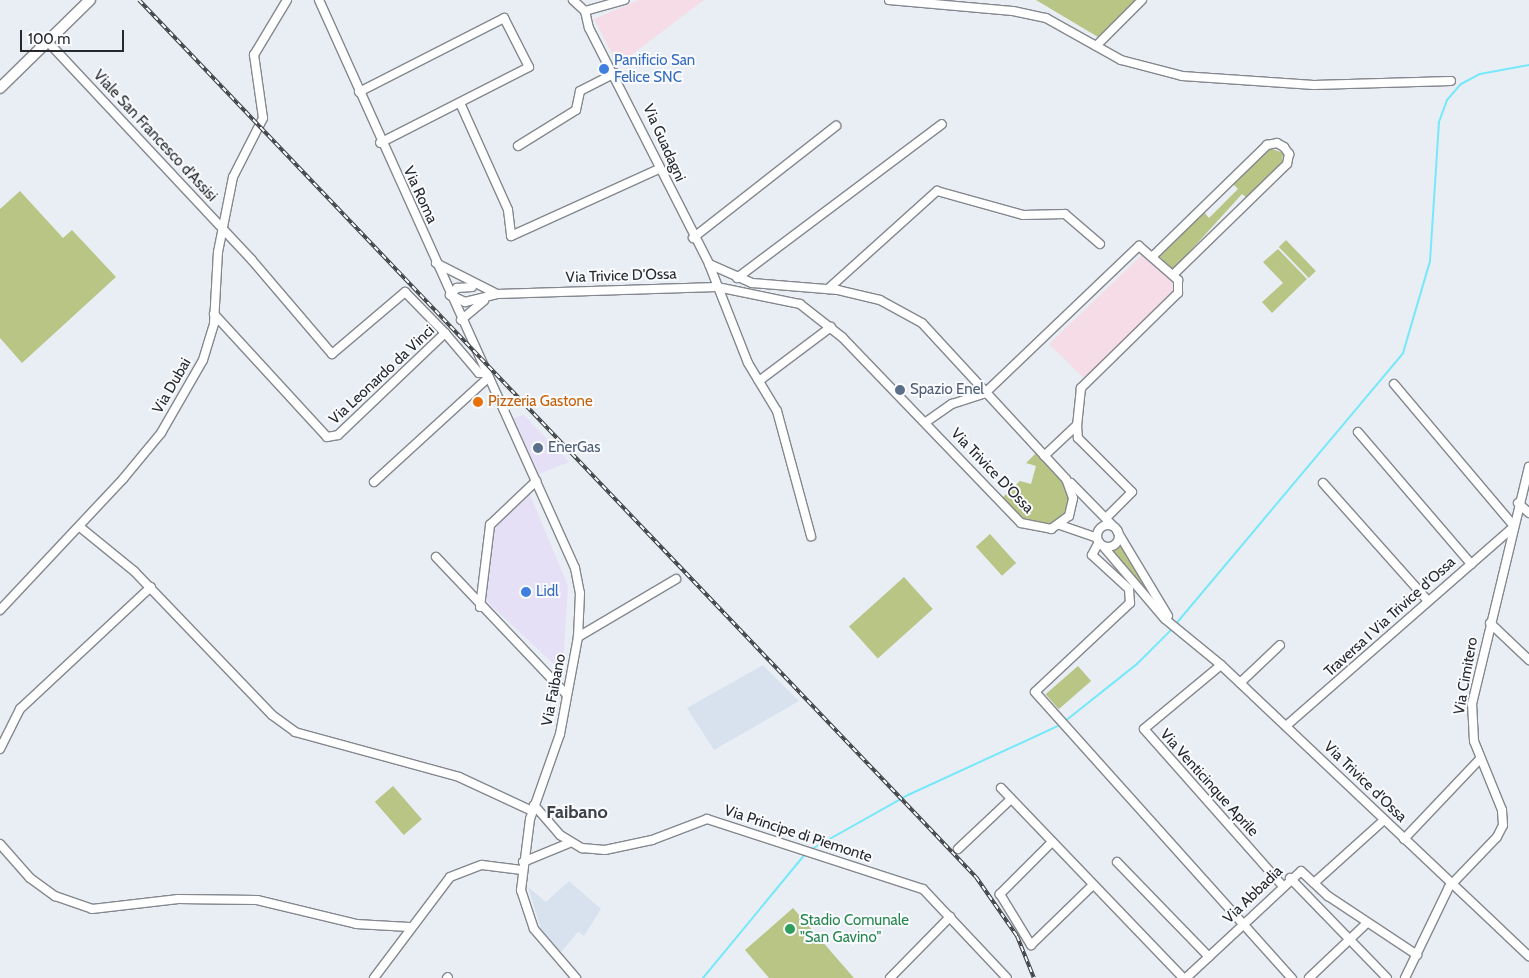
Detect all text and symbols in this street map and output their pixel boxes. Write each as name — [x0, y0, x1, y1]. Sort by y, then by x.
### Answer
scale bar — [22, 20, 126, 52]
text: 100 m — [28, 30, 70, 48]
place label: Panificio San Felice SNC — [614, 51, 695, 86]
marker: Panificio San Felice SNC — [598, 63, 610, 75]
street label: Viale San Francesco d'Assisi — [89, 67, 221, 205]
street label: Via Guadagni — [639, 101, 689, 185]
street label: Via Roma — [399, 164, 441, 226]
street label: Via Trivice D'Ossa — [565, 265, 677, 287]
street label: Via Leonardo da Vinci — [326, 322, 438, 428]
street label: Via Dubai — [149, 355, 195, 417]
place label: Spazio Enel — [910, 381, 984, 399]
marker: Spazio Enel — [894, 384, 906, 396]
place label: Pizzeria Gastone — [488, 393, 593, 411]
marker: Pizzeria Gastone — [472, 396, 484, 408]
street label: Via Trivice D'Ossa — [947, 425, 1037, 517]
place label: EnerGas — [548, 439, 600, 457]
marker: EnerGas — [532, 442, 544, 454]
street label: Traversa I Via Trivice d'Ossa — [1321, 553, 1459, 681]
place label: Lidl — [536, 583, 559, 601]
marker: Lidl — [520, 586, 532, 598]
street label: Via Cimitero — [1450, 636, 1482, 716]
street label: Via Faibano — [538, 652, 570, 728]
street label: Via Venticinque Aprile — [1156, 726, 1262, 840]
street label: Via Trivice d'Ossa — [1320, 738, 1410, 826]
district label: Faibano — [546, 801, 608, 823]
street label: Via Principe di Piemonte — [722, 802, 874, 866]
street label: Via Abbadia — [1220, 862, 1286, 928]
place label: Stadio Comunale "San Gavino" — [800, 911, 909, 946]
marker: Stadio Comunale "San Gavino" — [784, 923, 796, 935]

